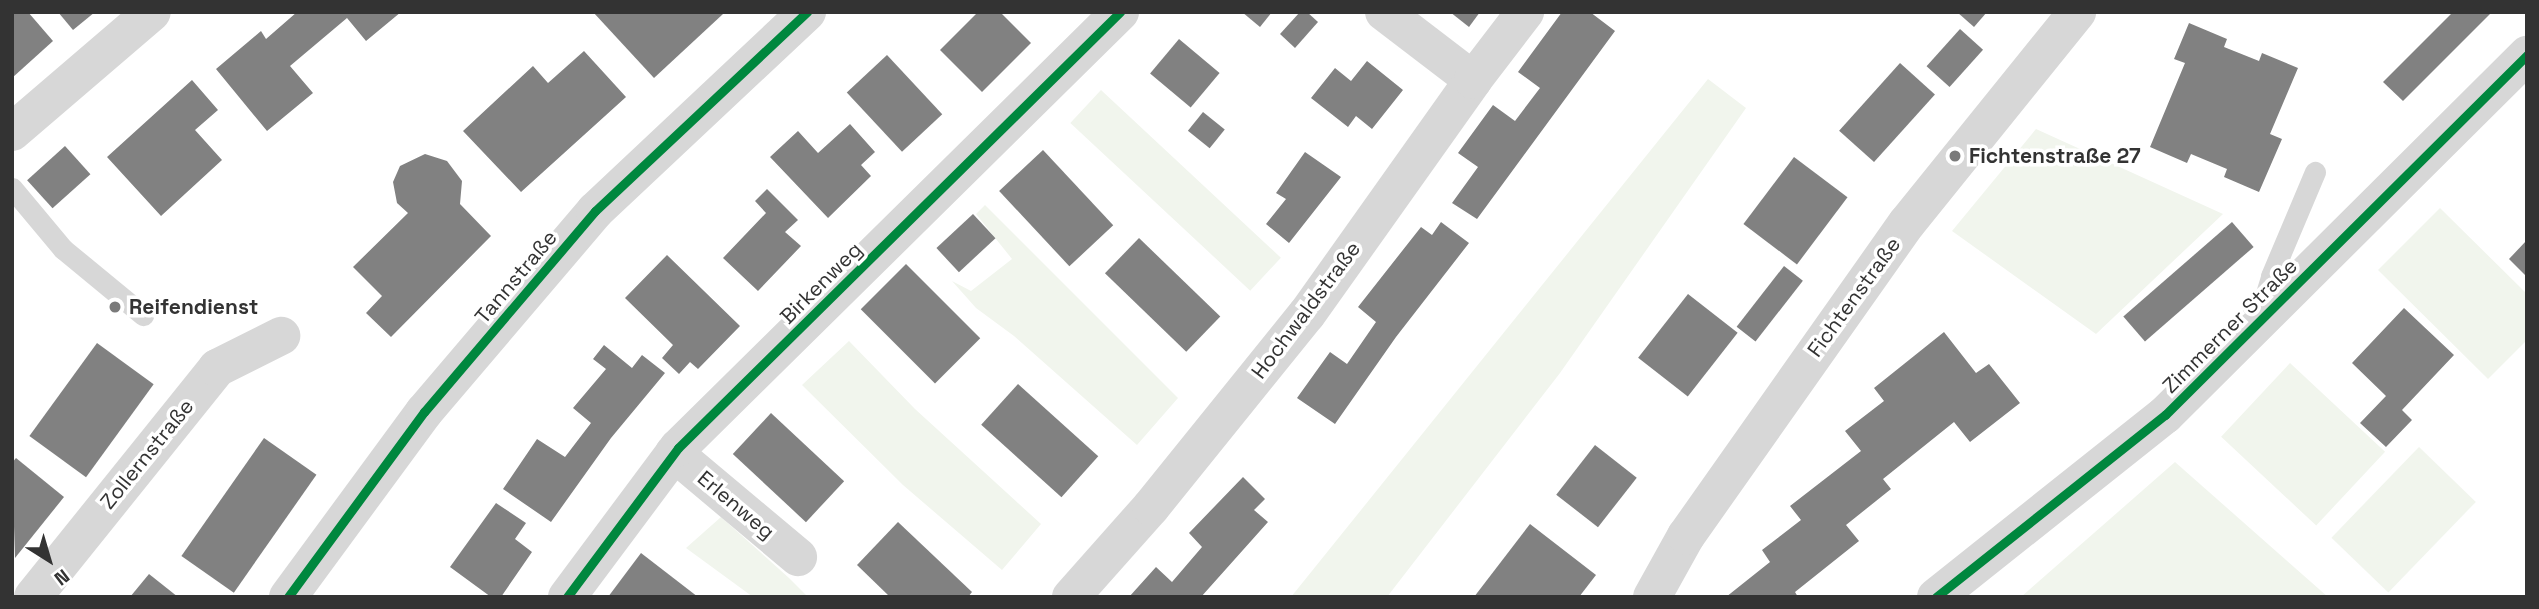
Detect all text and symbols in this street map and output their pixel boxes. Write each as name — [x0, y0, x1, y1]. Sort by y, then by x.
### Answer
place label: Fichtenstraße 27 — [1969, 143, 2141, 169]
marker: Fichtenstraße 27 — [1947, 148, 1963, 164]
street label: Tannstraße — [470, 225, 562, 329]
street label: Fichtenstraße — [1802, 232, 1906, 362]
street label: Hochwaldstraße — [1246, 236, 1366, 384]
street label: Birkenweg — [775, 237, 867, 329]
street label: Zimmerner Straße — [2157, 253, 2303, 399]
place label: Reifendienst — [129, 294, 258, 320]
marker: Reifendienst — [107, 299, 123, 315]
street label: Zollernstraße — [95, 394, 199, 514]
street label: Erlenweg — [692, 466, 780, 544]
north arrow — [14, 525, 84, 595]
text: N — [49, 563, 75, 591]

